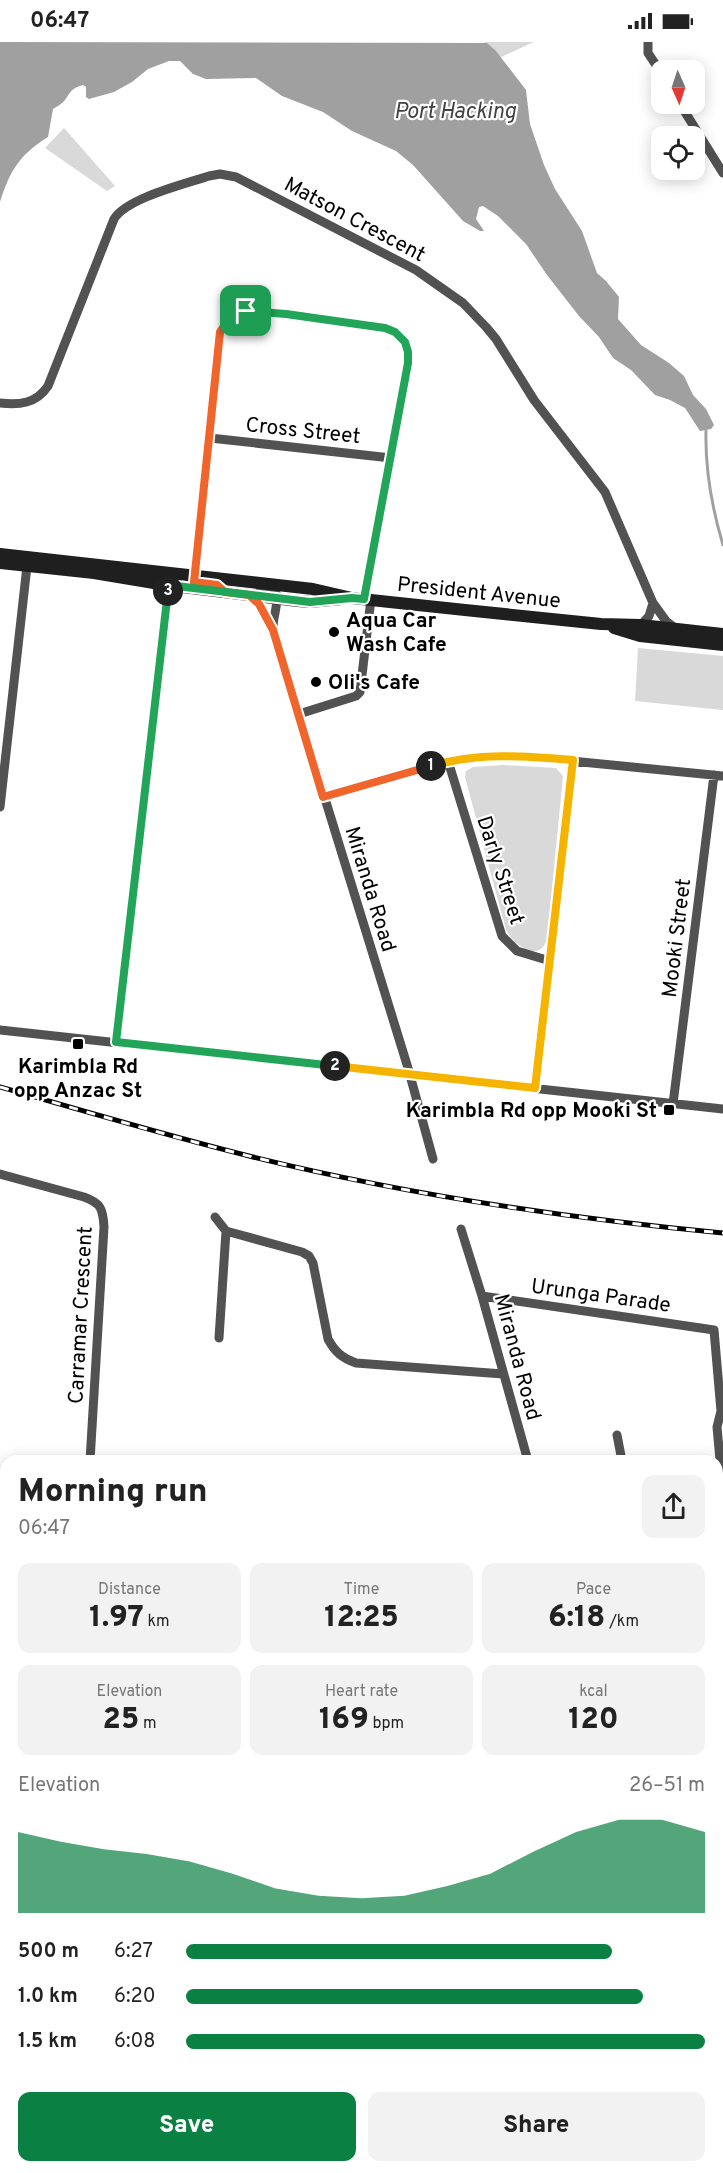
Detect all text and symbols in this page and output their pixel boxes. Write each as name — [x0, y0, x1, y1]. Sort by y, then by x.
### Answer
text: 06:47 — [30, 8, 89, 35]
north arrow — [651, 60, 705, 114]
map controls — [651, 60, 705, 180]
water label: Port Hacking — [394, 99, 517, 126]
button: locate — [651, 126, 705, 180]
street label: Matson Crescent — [279, 172, 430, 269]
pin — [220, 285, 271, 336]
icon: arrive — [229, 294, 262, 327]
street label: Cross Street — [244, 412, 362, 451]
street label: President Avenue — [396, 571, 562, 615]
pin: 3 — [153, 576, 183, 606]
text: 3 — [163, 581, 173, 601]
place label: Aqua Car Wash Cafe — [346, 608, 447, 659]
marker: Aqua Car Wash Cafe — [327, 625, 341, 639]
place label: Oli's Cafe — [328, 670, 420, 697]
marker: Oli's Cafe — [309, 675, 323, 689]
pin: 1 — [416, 751, 446, 781]
text: 1 — [428, 756, 434, 776]
street label: Darly Street — [469, 813, 530, 928]
street label: Miranda Road — [338, 823, 401, 955]
street label: Mooki Street — [657, 877, 698, 999]
marker: Karimbla Rd opp Anzac St — [71, 1037, 85, 1051]
pin: 2 — [320, 1051, 350, 1081]
place label: Karimbla Rd opp Anzac St — [14, 1054, 142, 1105]
text: 2 — [330, 1056, 340, 1076]
place label: Karimbla Rd opp Mooki St — [406, 1098, 657, 1125]
marker: Karimbla Rd opp Mooki St — [662, 1103, 676, 1117]
street label: Carramar Crescent — [63, 1226, 100, 1405]
street label: Urunga Parade — [529, 1273, 672, 1320]
street label: Miranda Road — [487, 1291, 546, 1424]
text: Morning run — [18, 1472, 208, 1514]
button: share — [642, 1475, 705, 1538]
text: 06:47 — [18, 1516, 70, 1542]
text: Distance — [98, 1580, 161, 1600]
text: Time — [344, 1580, 379, 1600]
text: Pace — [576, 1580, 611, 1600]
text: 1.97 — [89, 1600, 144, 1637]
text: 12:25 — [324, 1600, 399, 1637]
text: 6:18 — [548, 1600, 605, 1637]
text: km — [144, 1612, 170, 1632]
text: /km — [605, 1612, 639, 1632]
text: Elevation — [97, 1682, 162, 1702]
text: Heart rate — [325, 1682, 398, 1702]
text: kcal — [579, 1682, 608, 1702]
text: 25 — [103, 1702, 139, 1739]
text: 169 — [319, 1702, 369, 1739]
text: 120 — [568, 1702, 619, 1739]
text: m — [139, 1714, 156, 1734]
text: bpm — [369, 1714, 404, 1734]
text: Elevation — [18, 1773, 100, 1799]
text: 26–51 m — [629, 1773, 705, 1799]
text: 500 m — [18, 1939, 79, 1965]
text: 6:27 — [114, 1939, 153, 1965]
text: 1.0 km — [18, 1984, 78, 2010]
text: 6:20 — [114, 1984, 156, 2010]
text: 1.5 km — [18, 2029, 77, 2055]
text: 6:08 — [114, 2029, 156, 2055]
button: Save — [18, 2092, 356, 2161]
button: Share — [368, 2092, 705, 2161]

